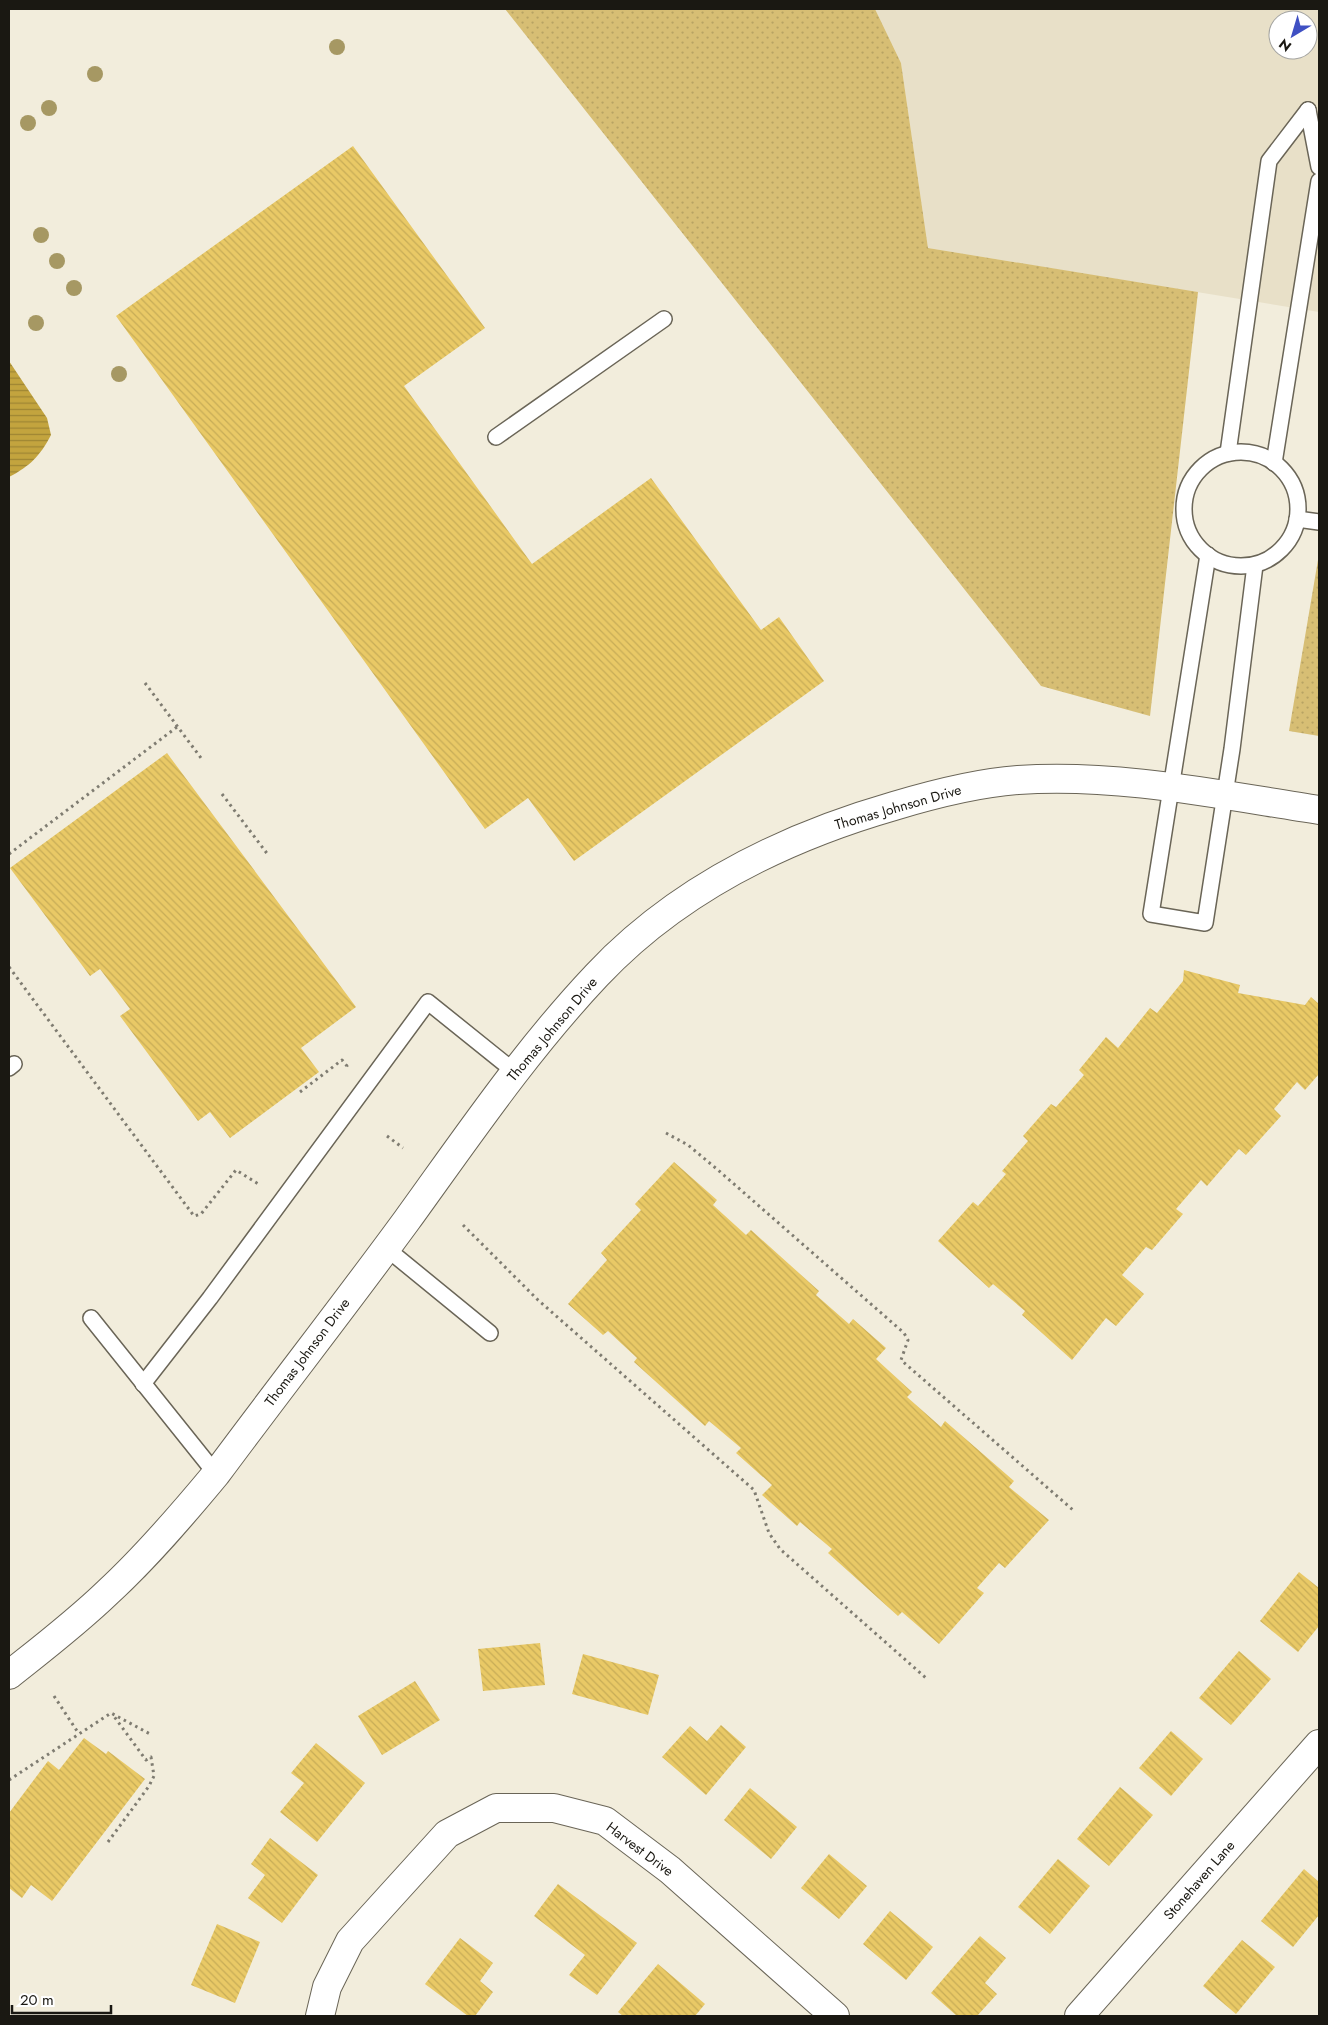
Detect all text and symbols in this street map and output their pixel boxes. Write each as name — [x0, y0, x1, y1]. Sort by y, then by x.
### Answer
north arrow — [1268, 10, 1318, 60]
text: N — [1274, 34, 1296, 57]
street label: Thomas Johnson Drive — [832, 779, 964, 835]
street label: Thomas Johnson Drive — [502, 973, 602, 1085]
street label: Thomas Johnson Drive — [260, 1294, 354, 1410]
street label: Harvest Drive — [602, 1817, 678, 1881]
street label: Stonehaven Lane — [1159, 1836, 1239, 1924]
scale bar — [12, 1982, 111, 2014]
text: 20 m — [20, 1989, 54, 2011]

